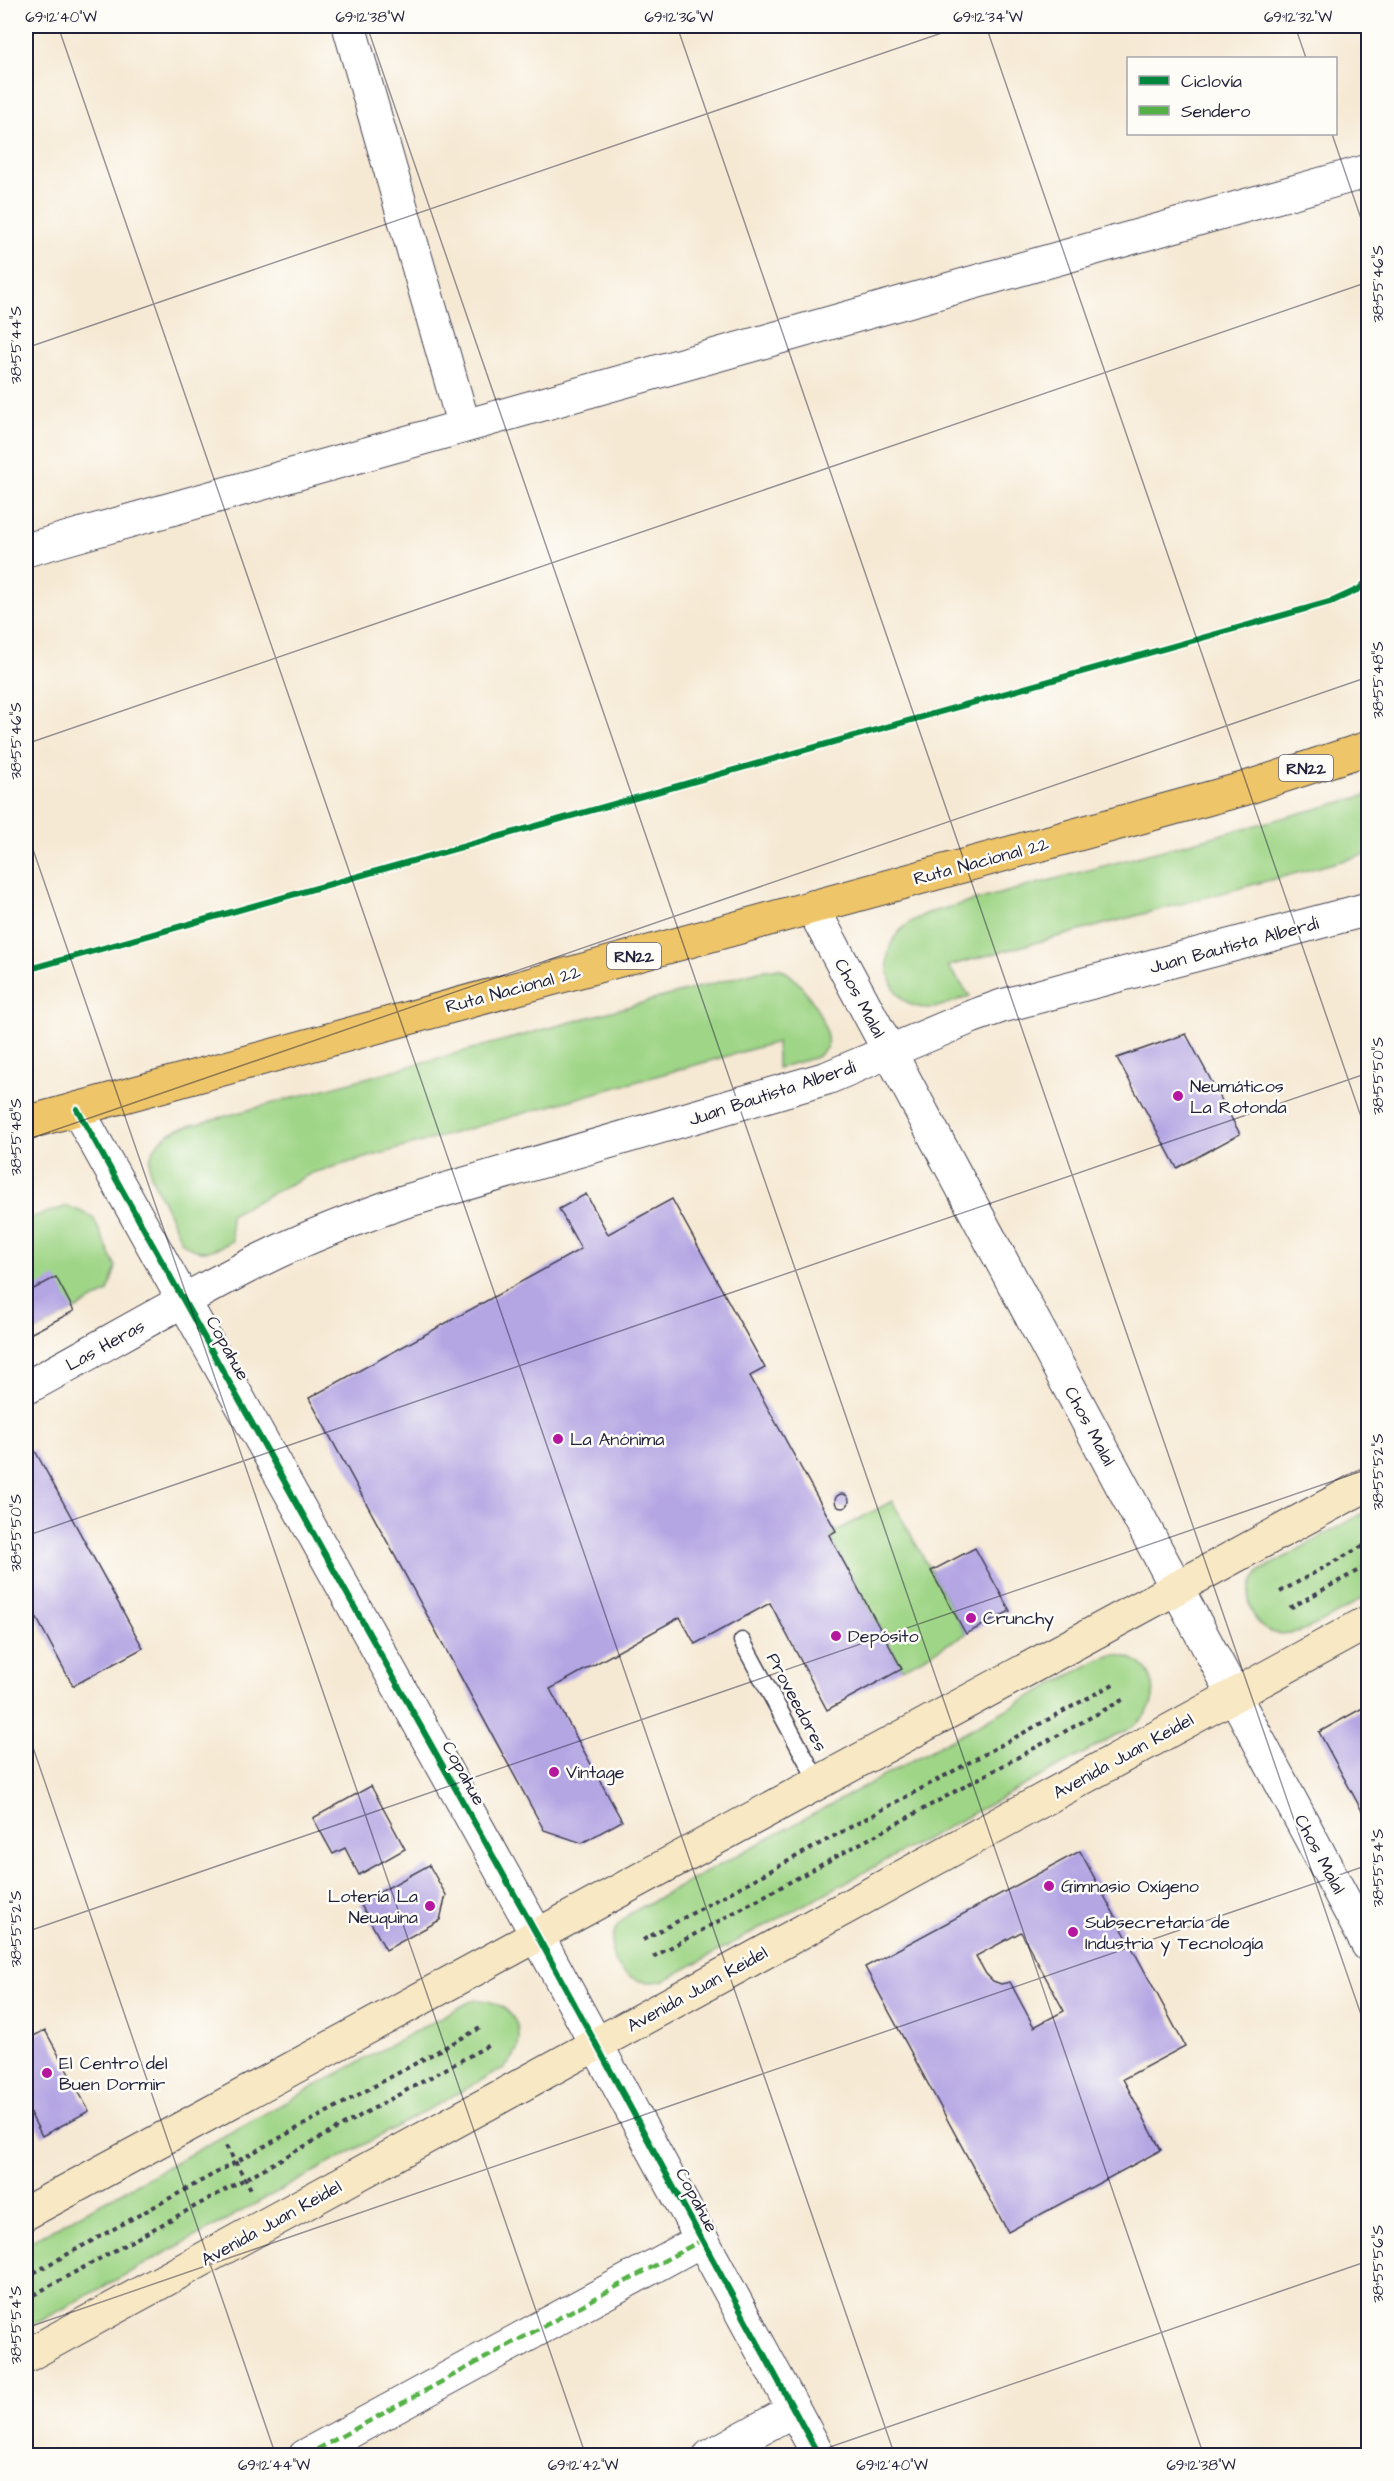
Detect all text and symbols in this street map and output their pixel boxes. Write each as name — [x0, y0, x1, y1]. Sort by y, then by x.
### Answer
text: 69°12'40"W — [25, 7, 97, 28]
text: 69°12'38"W — [335, 7, 405, 28]
text: 69°12'36"W — [645, 7, 713, 28]
text: 69°12'34"W — [953, 7, 1023, 28]
text: 69°12'32"W — [1264, 7, 1332, 28]
legend — [1127, 57, 1337, 135]
text: Ciclovía — [1181, 69, 1242, 94]
text: Sendero — [1181, 99, 1250, 124]
text: 38°55'46"S — [1368, 245, 1389, 323]
text: 38°55'44"S — [6, 306, 27, 384]
text: 38°55'48"S — [1368, 641, 1389, 719]
text: 38°55'46"S — [6, 702, 27, 780]
road number: RN22 — [1279, 755, 1333, 781]
street label: Ruta Nacional 22 — [911, 831, 1052, 892]
street label: Juan Bautista Alberdi — [1147, 911, 1322, 980]
road number: RN22 — [607, 943, 661, 969]
street label: Chos Malal — [828, 954, 891, 1043]
street label: Ruta Nacional 22 — [443, 959, 584, 1020]
text: 38°55'50"S — [1368, 1037, 1389, 1115]
street label: Juan Bautista Alberdi — [686, 1055, 859, 1132]
place label: Neumáticos La Rotonda — [1190, 1074, 1287, 1120]
marker: Neumáticos La Rotonda — [1171, 1089, 1185, 1103]
text: 38°55'48"S — [6, 1098, 27, 1176]
street label: Copahue — [200, 1312, 256, 1385]
street label: Las Heras — [61, 1314, 149, 1377]
street label: Chos Malal — [1058, 1382, 1121, 1471]
place label: La Anónima — [570, 1427, 664, 1452]
marker: La Anónima — [551, 1432, 565, 1446]
text: 38°55'52"S — [1368, 1433, 1389, 1510]
text: 38°55'50"S — [6, 1494, 27, 1572]
place label: Crunchy — [983, 1606, 1054, 1632]
marker: Crunchy — [964, 1611, 978, 1625]
place label: Depósito — [848, 1624, 919, 1649]
marker: Depósito — [829, 1629, 843, 1643]
street label: Proveedores — [760, 1649, 833, 1756]
street label: Avenida Juan Keidel — [1048, 1707, 1198, 1805]
street label: Copahue — [436, 1737, 492, 1810]
place label: Vintage — [566, 1760, 625, 1786]
marker: Vintage — [547, 1765, 561, 1779]
street label: Chos Malal — [1288, 1810, 1351, 1899]
text: 38°55'54"S — [1368, 1828, 1389, 1907]
place label: Gimnasio Oxígeno — [1061, 1874, 1199, 1900]
marker: Gimnasio Oxígeno — [1042, 1879, 1056, 1893]
place label: Lotería La Neuquina — [328, 1884, 418, 1930]
text: 38°55'52"S — [6, 1890, 27, 1967]
marker: Lotería La Neuquina — [423, 1899, 437, 1913]
place label: Subsecretaría de Industria y Tecnología — [1085, 1910, 1263, 1957]
marker: Subsecretaría de Industria y Tecnología — [1066, 1925, 1080, 1939]
street label: Avenida Juan Keidel — [622, 1940, 772, 2038]
place label: El Centro del Buen Dormir — [59, 2051, 168, 2097]
marker: El Centro del Buen Dormir — [40, 2066, 54, 2080]
street label: Copahue — [669, 2164, 724, 2237]
street label: Avenida Juan Keidel — [196, 2174, 346, 2272]
text: 38°55'56"S — [1368, 2225, 1389, 2303]
text: 38°55'54"S — [6, 2285, 27, 2364]
text: 69°12'44"W — [238, 2455, 310, 2476]
text: 69°12'42"W — [548, 2455, 618, 2476]
text: 69°12'40"W — [856, 2455, 928, 2476]
text: 69°12'38"W — [1166, 2455, 1236, 2476]

